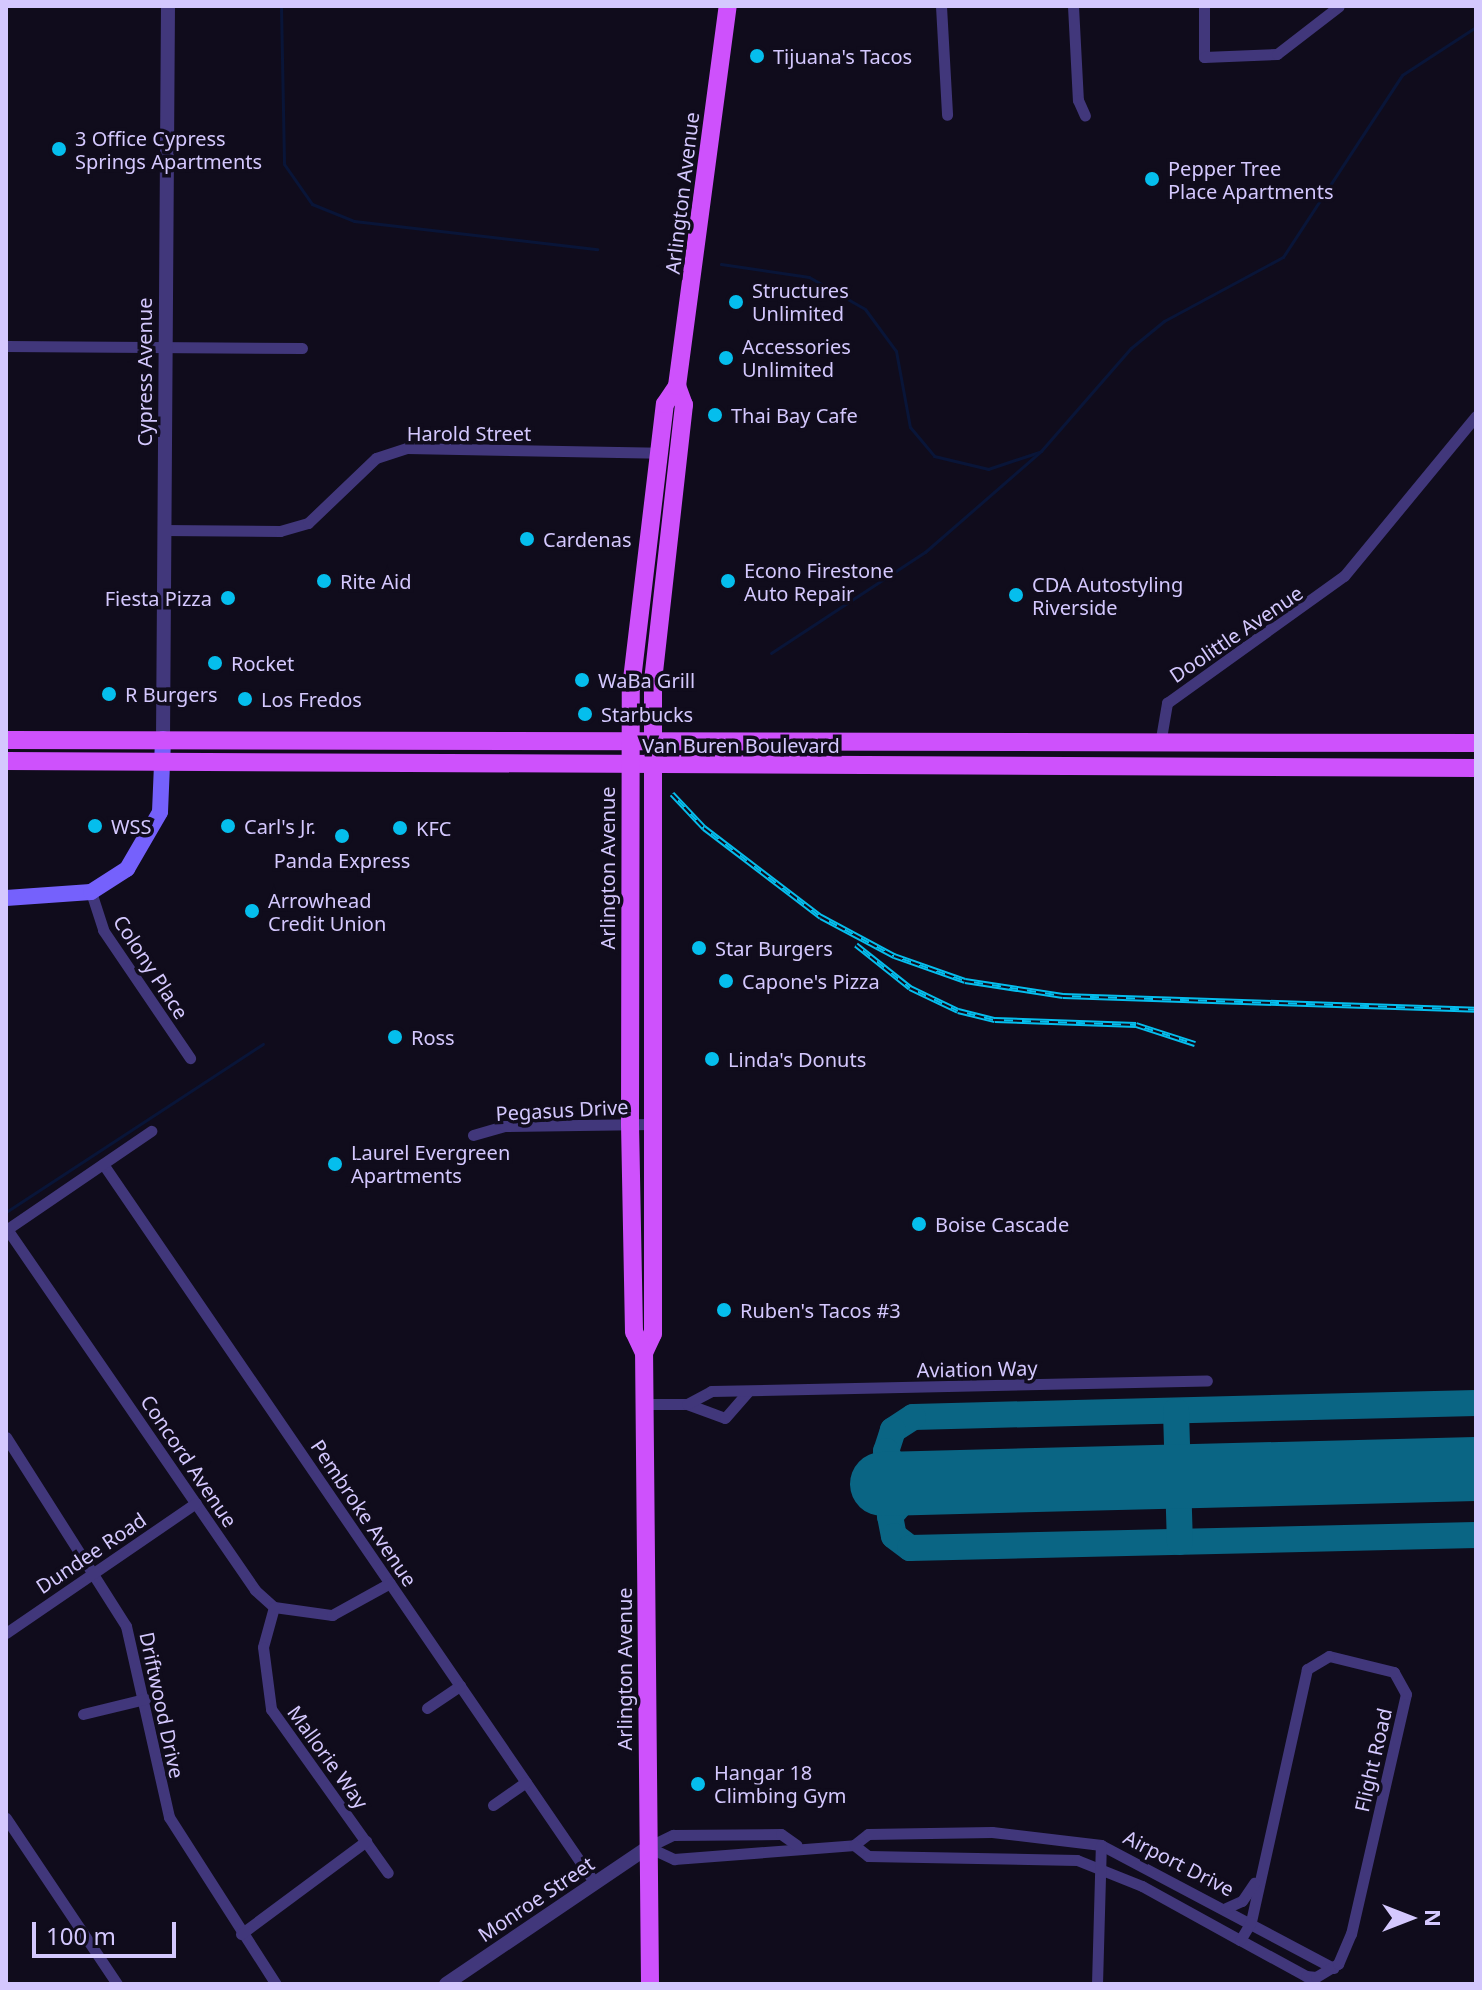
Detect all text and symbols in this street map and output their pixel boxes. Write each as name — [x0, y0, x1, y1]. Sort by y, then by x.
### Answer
place label: Tijuana's Tacos — [773, 44, 912, 68]
marker: Tijuana's Tacos — [748, 47, 766, 65]
street label: Arlington Avenue — [660, 111, 704, 275]
place label: 3 Office Cypress Springs Apartments — [75, 126, 262, 173]
marker: 3 Office Cypress Springs Apartments — [50, 140, 68, 158]
place label: Pepper Tree Place Apartments — [1168, 156, 1333, 203]
marker: Pepper Tree Place Apartments — [1143, 170, 1161, 188]
place label: Structures Unlimited — [752, 278, 849, 325]
marker: Structures Unlimited — [727, 293, 745, 311]
street label: Cypress Avenue — [132, 298, 156, 446]
place label: Accessories Unlimited — [742, 334, 851, 381]
marker: Accessories Unlimited — [717, 349, 735, 367]
place label: Thai Bay Cafe — [731, 403, 858, 427]
marker: Thai Bay Cafe — [706, 406, 724, 424]
street label: Harold Street — [407, 421, 531, 445]
place label: Cardenas — [543, 527, 631, 551]
marker: Cardenas — [518, 530, 536, 548]
place label: Econo Firestone Auto Repair — [744, 558, 894, 605]
place label: Rite Aid — [340, 569, 412, 593]
marker: Rite Aid — [315, 572, 333, 590]
marker: Econo Firestone Auto Repair — [719, 572, 737, 590]
place label: CDA Autostyling Riverside — [1032, 572, 1183, 619]
street label: Doolittle Avenue — [1165, 581, 1307, 687]
place label: Fiesta Pizza — [105, 586, 212, 610]
marker: CDA Autostyling Riverside — [1007, 586, 1025, 604]
marker: Fiesta Pizza — [219, 589, 237, 607]
place label: Rocket — [231, 651, 294, 675]
marker: Rocket — [206, 654, 224, 672]
place label: WaBa Grill — [598, 668, 695, 692]
marker: WaBa Grill — [573, 671, 591, 689]
place label: R Burgers — [125, 682, 217, 706]
marker: R Burgers — [100, 685, 118, 703]
place label: Los Fredos — [261, 687, 362, 711]
marker: Los Fredos — [236, 690, 254, 708]
place label: Starbucks — [601, 702, 693, 726]
marker: Starbucks — [576, 705, 594, 723]
street label: Van Buren Boulevard — [642, 733, 840, 757]
street label: Arlington Avenue — [595, 786, 619, 950]
place label: WSS — [111, 814, 152, 838]
place label: Carl's Jr. — [244, 814, 316, 838]
place label: KFC — [416, 816, 451, 840]
marker: WSS — [86, 817, 104, 835]
marker: Carl's Jr. — [219, 817, 237, 835]
marker: KFC — [391, 819, 409, 837]
marker: Panda Express — [333, 827, 351, 845]
place label: Panda Express — [274, 848, 410, 872]
place label: Arrowhead Credit Union — [268, 888, 386, 935]
marker: Arrowhead Credit Union — [243, 902, 261, 920]
street label: Colony Place — [108, 911, 194, 1023]
place label: Star Burgers — [715, 936, 833, 960]
marker: Star Burgers — [690, 939, 708, 957]
place label: Capone's Pizza — [742, 969, 880, 993]
marker: Capone's Pizza — [717, 972, 735, 990]
place label: Ross — [411, 1025, 455, 1049]
marker: Ross — [386, 1028, 404, 1046]
place label: Linda's Donuts — [728, 1047, 866, 1071]
marker: Linda's Donuts — [703, 1050, 721, 1068]
street label: Pegasus Drive — [495, 1095, 629, 1125]
place label: Laurel Evergreen Apartments — [351, 1140, 510, 1187]
marker: Laurel Evergreen Apartments — [326, 1155, 344, 1173]
place label: Boise Cascade — [935, 1212, 1069, 1236]
marker: Boise Cascade — [910, 1215, 928, 1233]
place label: Ruben's Tacos #3 — [740, 1298, 901, 1322]
marker: Ruben's Tacos #3 — [715, 1301, 733, 1319]
street label: Aviation Way — [916, 1356, 1038, 1382]
street label: Concord Avenue — [136, 1390, 242, 1532]
street label: Pembroke Avenue — [306, 1435, 422, 1591]
street label: Dundee Road — [31, 1507, 151, 1599]
street label: Arlington Avenue — [612, 1587, 636, 1751]
street label: Driftwood Drive — [135, 1630, 189, 1780]
street label: Mallorie Way — [283, 1701, 373, 1813]
street label: Flight Road — [1349, 1706, 1397, 1814]
place label: Hangar 18 Climbing Gym — [714, 1760, 846, 1807]
marker: Hangar 18 Climbing Gym — [689, 1775, 707, 1793]
street label: Airport Drive — [1120, 1825, 1238, 1901]
street label: Monroe Street — [473, 1851, 599, 1947]
north arrow — [1370, 1878, 1450, 1958]
scale bar — [36, 1906, 180, 1956]
text: N — [1419, 1909, 1449, 1927]
text: 100 m — [46, 1919, 116, 1952]

